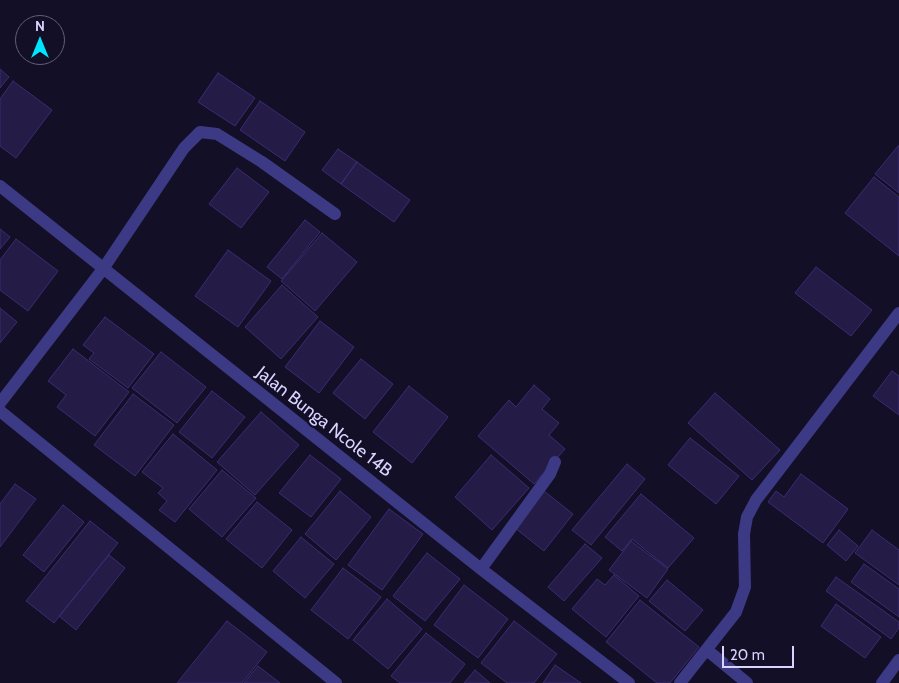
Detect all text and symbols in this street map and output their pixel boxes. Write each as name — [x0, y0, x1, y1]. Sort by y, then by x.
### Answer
north arrow — [15, 15, 65, 65]
text: N — [35, 17, 45, 35]
street label: Jalan Bunga Ncole 14B — [252, 362, 396, 482]
scale bar — [724, 636, 796, 668]
text: 20 m — [730, 646, 765, 664]

